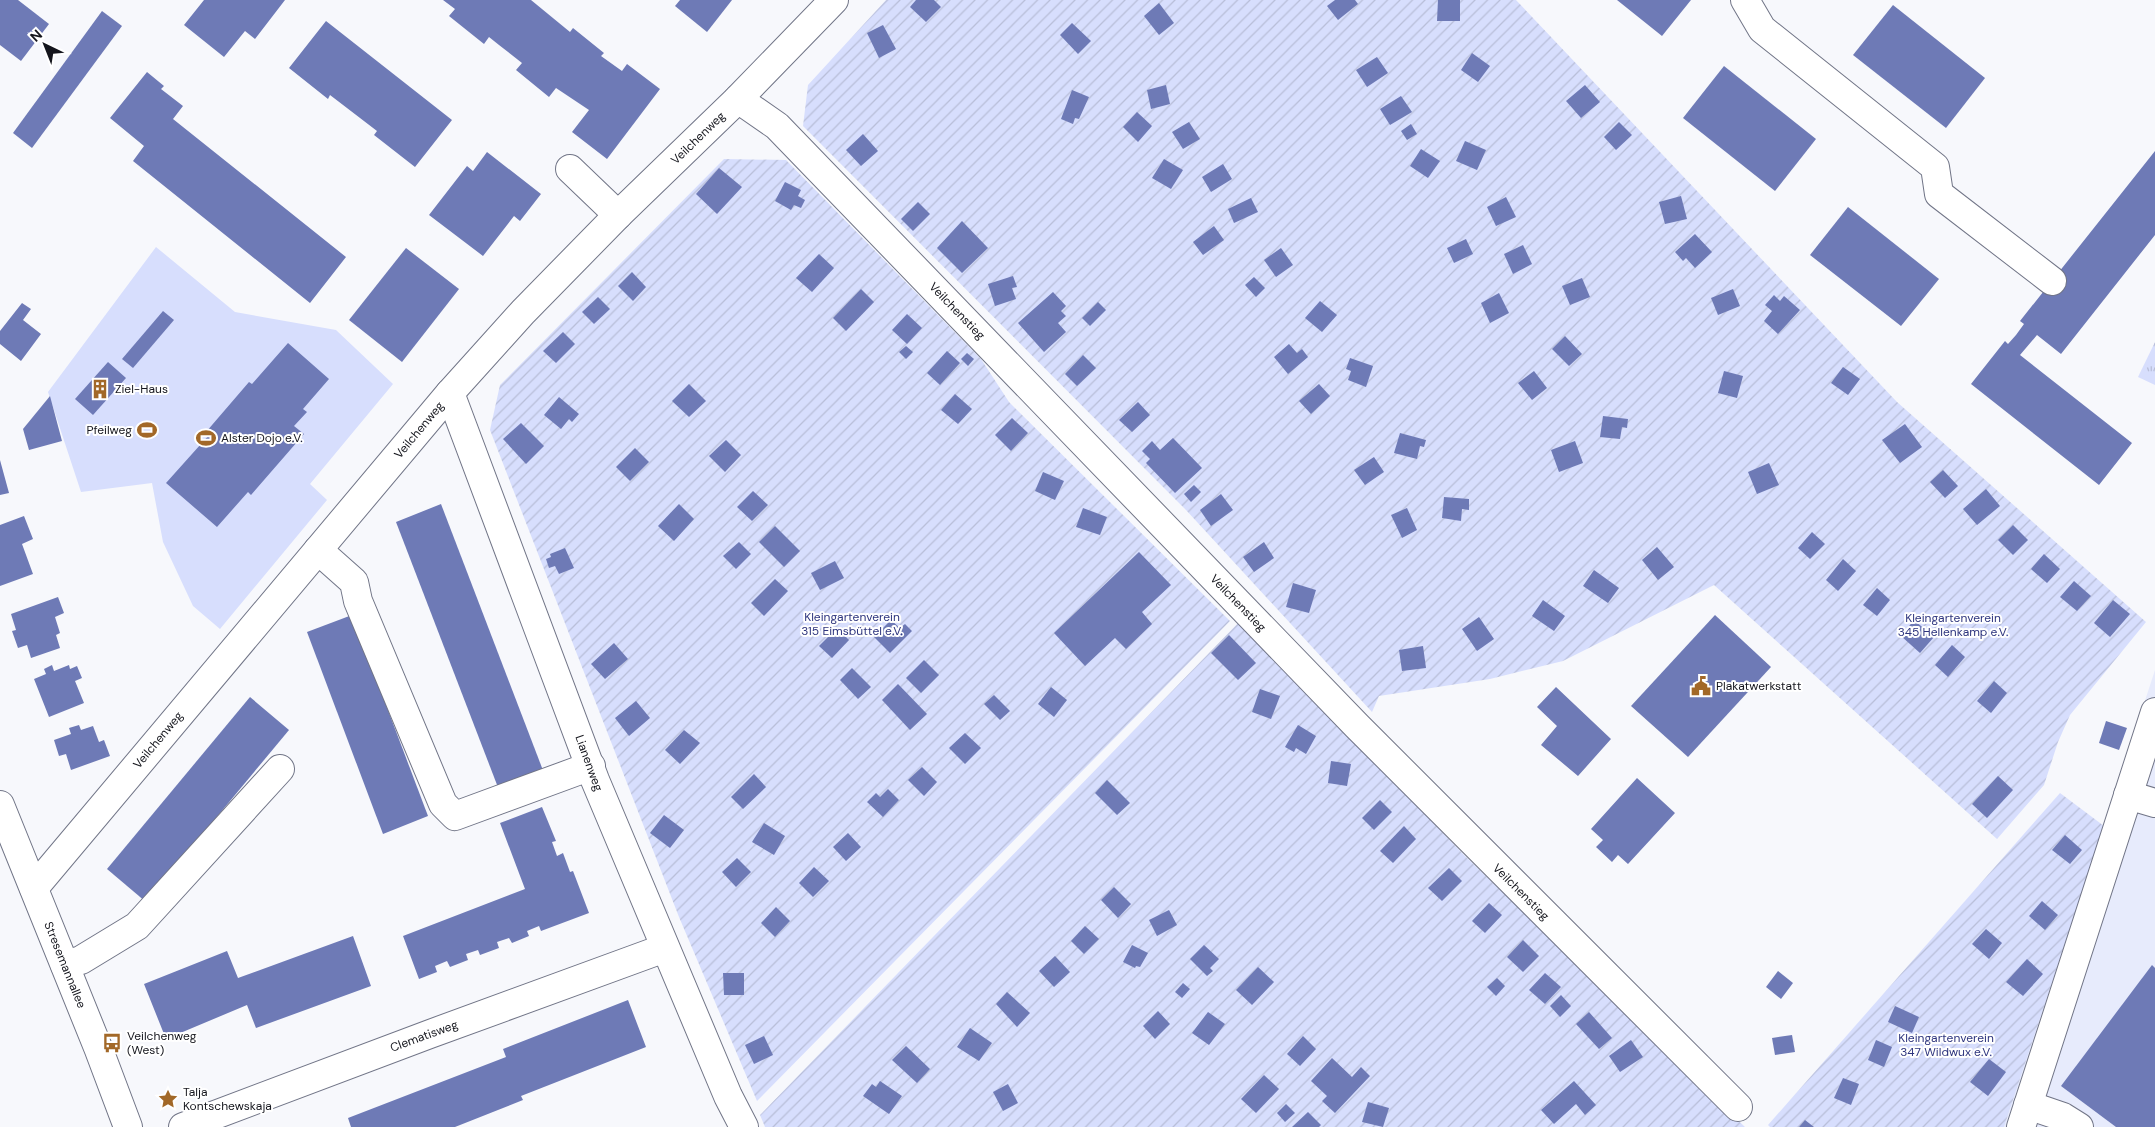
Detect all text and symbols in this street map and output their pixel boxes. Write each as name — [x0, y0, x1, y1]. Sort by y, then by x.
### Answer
north arrow — [20, 20, 70, 70]
text: N — [26, 25, 46, 46]
street label: Veilchenweg — [667, 108, 729, 168]
street label: Veilchenstieg — [926, 279, 989, 343]
building icon: Ziel-Haus — [89, 378, 111, 400]
place label: Ziel-Haus — [115, 381, 168, 397]
street label: Veilchenweg — [391, 398, 448, 462]
sports icon: Pfeilweg — [136, 419, 158, 441]
place label: Pfeilweg — [86, 422, 132, 438]
sports icon: Alster Dojo e.V. — [195, 427, 217, 449]
place label: Alster Dojo e.V. — [221, 430, 303, 446]
street label: Veilchenstieg — [1207, 571, 1270, 635]
park label: Kleingartenverein 315 Eimsbüttel e.V. — [801, 609, 903, 639]
park label: Kleingartenverein 345 Hellenkamp e.V. — [1898, 610, 2008, 640]
public building icon: Plakatwerkstatt — [1690, 675, 1712, 697]
place label: Plakatwerkstatt — [1716, 678, 1802, 694]
street label: Veilchenweg — [130, 708, 187, 772]
street label: Lianenweg — [571, 733, 607, 794]
street label: Veilchenstieg — [1489, 860, 1553, 924]
street label: Stresemannallee — [40, 919, 90, 1011]
street label: Clematisweg — [388, 1016, 460, 1056]
place label: Veilchenweg (West) — [127, 1028, 197, 1058]
park label: Kleingartenverein 347 Wildwux e.V. — [1898, 1030, 1994, 1060]
bus stop icon: Veilchenweg (West) — [101, 1032, 123, 1054]
place label: Talja Kontschewskaja — [183, 1084, 272, 1114]
place icon: Talja Kontschewskaja — [157, 1088, 179, 1110]

